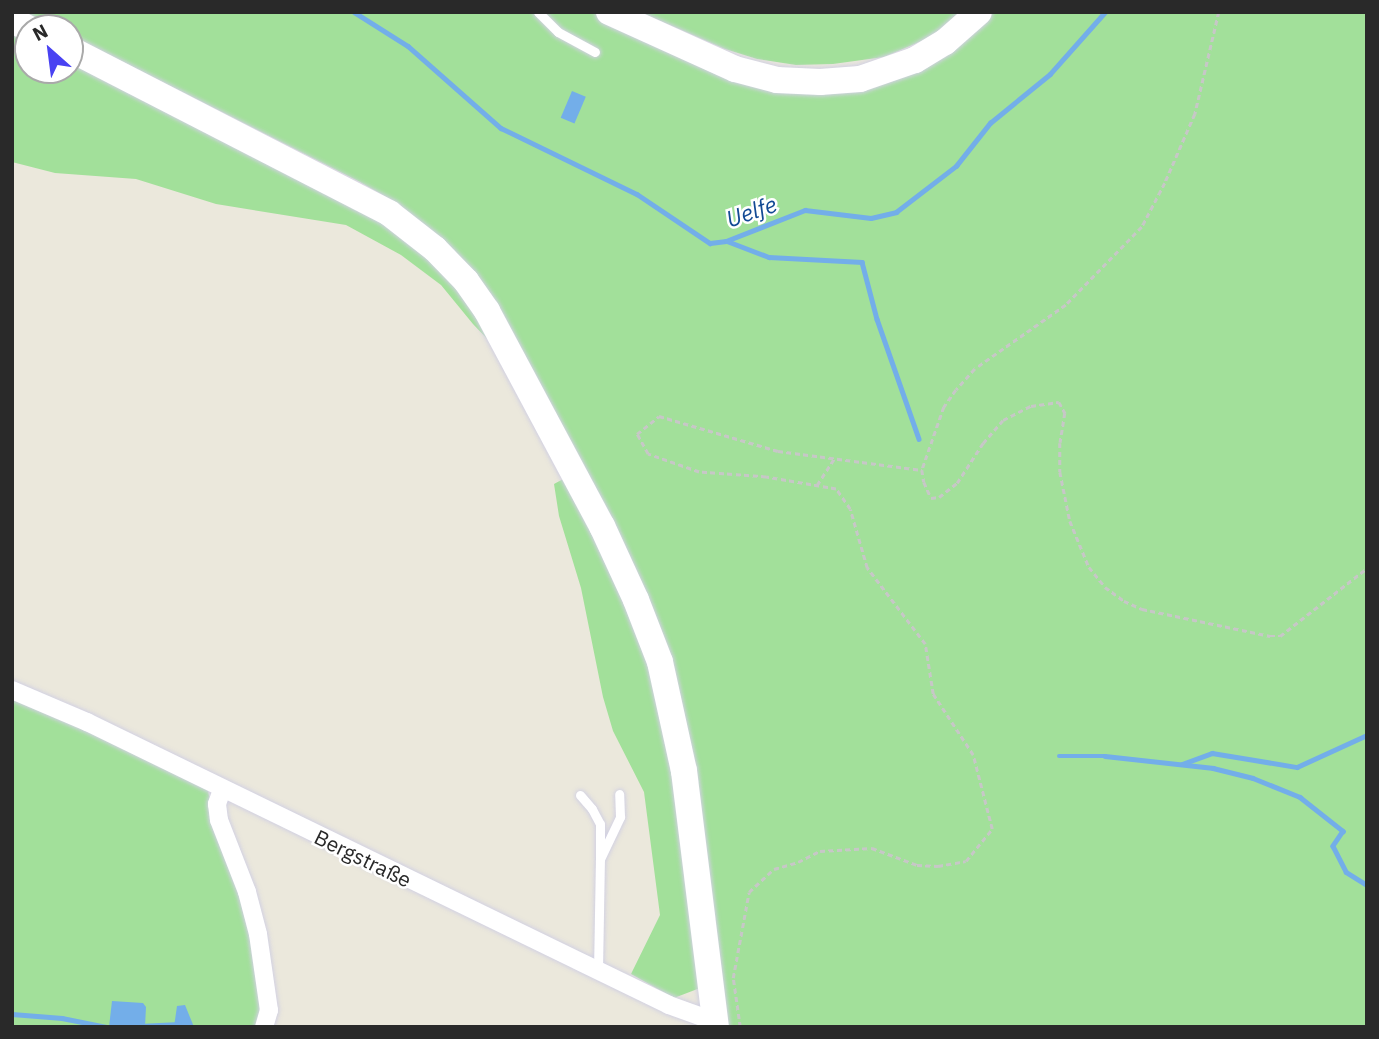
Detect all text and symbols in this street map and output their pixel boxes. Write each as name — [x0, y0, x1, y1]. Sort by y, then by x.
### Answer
north arrow — [14, 14, 84, 84]
text: N — [28, 18, 52, 46]
water label: Uelfe — [722, 190, 780, 232]
street label: Bergstraße — [310, 824, 416, 892]

